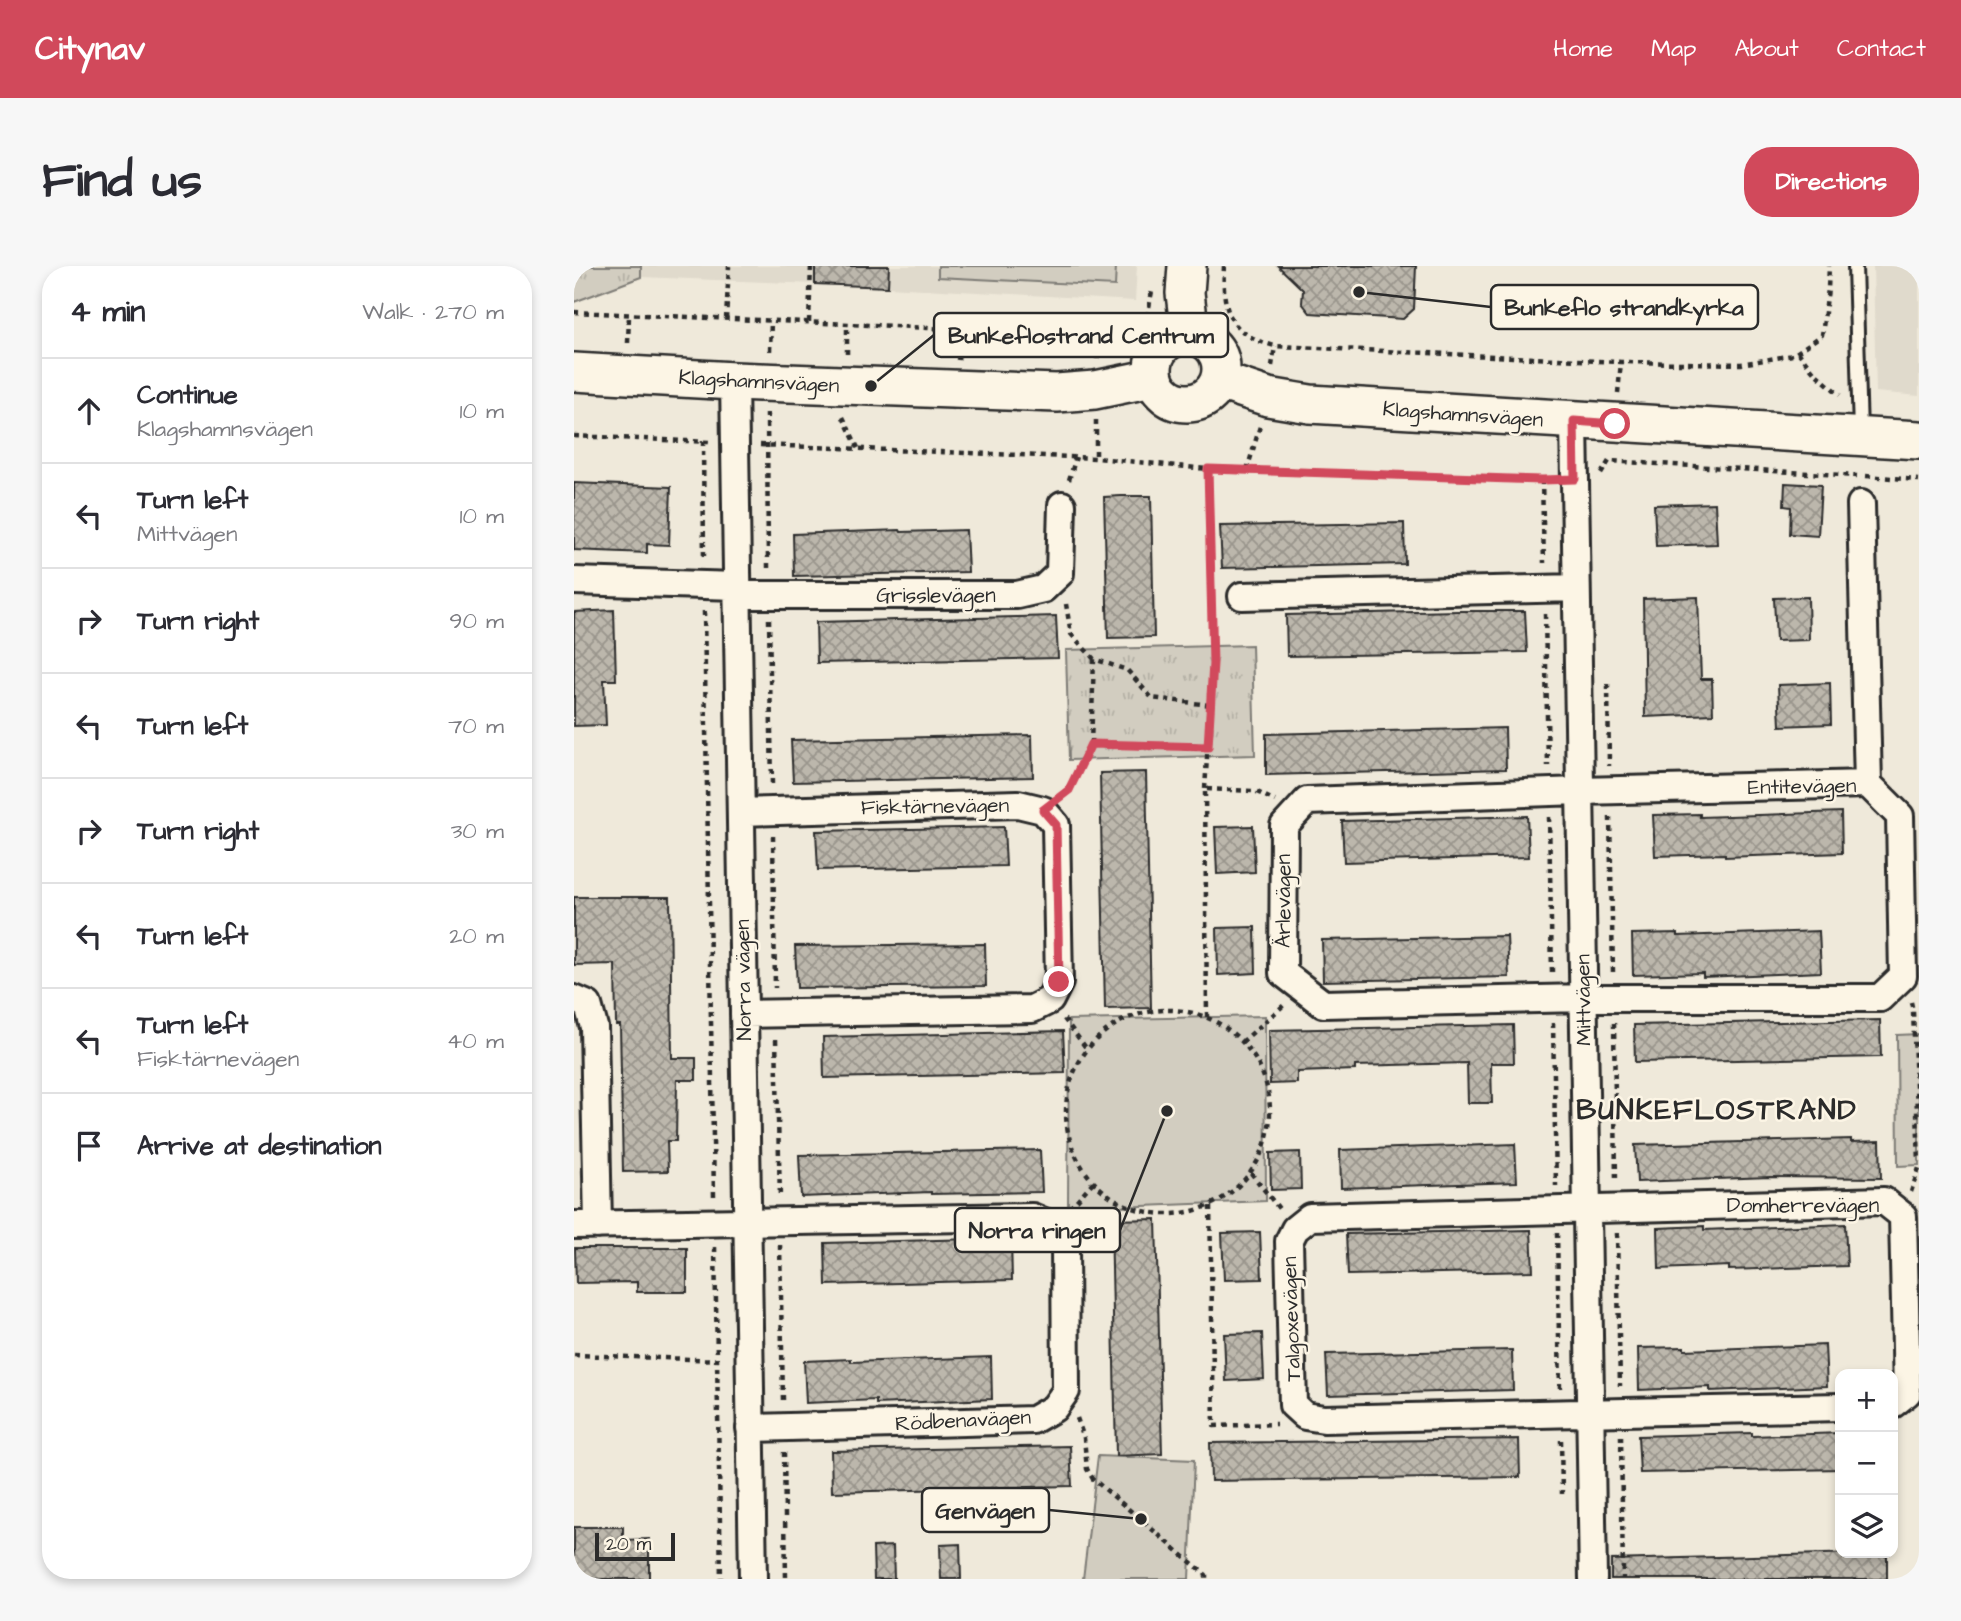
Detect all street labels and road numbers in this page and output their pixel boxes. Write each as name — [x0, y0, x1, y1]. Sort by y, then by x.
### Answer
street label: Klagshamnsvägen — [678, 363, 840, 402]
street label: Klagshamnsvägen — [1382, 394, 1544, 437]
street label: Grisslevägen — [876, 581, 996, 612]
street label: Entitevägen — [1747, 771, 1857, 804]
street label: Fisktärnevägen — [861, 791, 1009, 824]
street label: Ärlevägen — [1269, 854, 1300, 948]
street label: Norra vägen — [728, 919, 761, 1041]
street label: Mittvägen — [1568, 954, 1601, 1046]
street label: Domherrevägen — [1727, 1191, 1879, 1222]
street label: Talgoxevägen — [1275, 1256, 1310, 1382]
street label: Rödbenavägen — [894, 1402, 1032, 1441]

